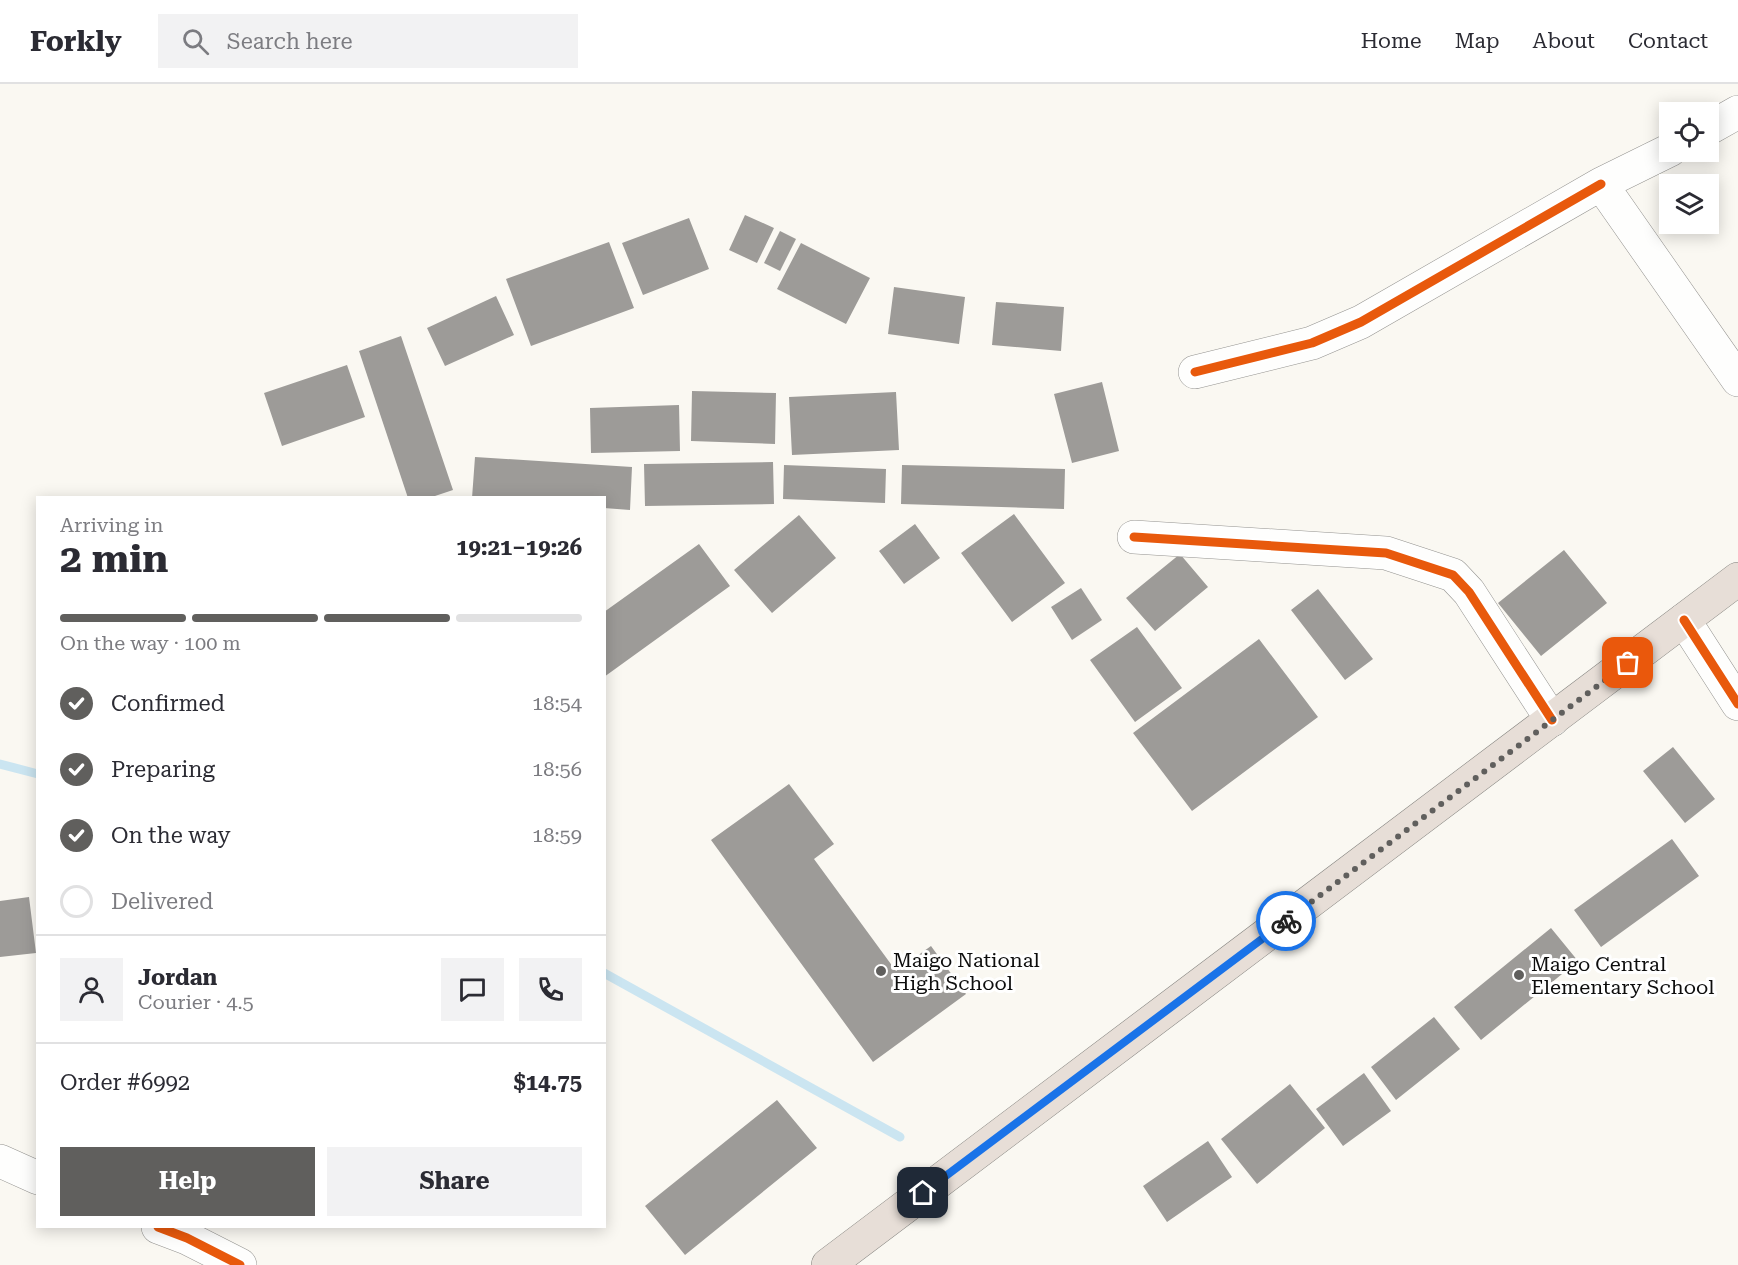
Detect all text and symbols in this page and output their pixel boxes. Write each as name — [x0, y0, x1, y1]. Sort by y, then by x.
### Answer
search box — [158, 14, 578, 68]
text: Forkly — [30, 25, 122, 58]
icon: search — [179, 25, 212, 58]
text: Search here — [227, 29, 353, 54]
text: Home — [1361, 29, 1422, 53]
text: Map — [1455, 29, 1500, 53]
text: About — [1533, 29, 1595, 53]
text: Contact — [1628, 29, 1708, 53]
map controls — [1659, 102, 1719, 234]
button: locate — [1659, 102, 1719, 162]
button: layers — [1659, 174, 1719, 234]
text: Arriving in — [60, 513, 163, 537]
text: 19:21–19:26 — [456, 535, 582, 560]
text: 2 min — [60, 536, 168, 582]
text: On the way · 100 m — [60, 631, 241, 655]
pin — [1602, 637, 1653, 688]
icon: bag — [1611, 646, 1644, 679]
icon: check — [60, 687, 93, 720]
text: Confirmed — [111, 691, 225, 716]
text: 18:54 — [532, 691, 582, 715]
icon: check — [60, 753, 93, 786]
text: Preparing — [111, 757, 215, 782]
text: 18:56 — [532, 757, 582, 781]
icon: check — [60, 819, 93, 852]
text: On the way — [111, 823, 231, 848]
text: 18:59 — [532, 823, 582, 847]
text: Delivered — [111, 889, 213, 914]
courier — [1256, 891, 1316, 951]
icon: bike — [1270, 905, 1303, 938]
place label: Maigo National High School — [893, 948, 1040, 995]
place label: Maigo Central Elementary School — [1531, 952, 1714, 999]
button: person — [60, 958, 123, 1021]
button: chat — [441, 958, 504, 1021]
button: phone — [519, 958, 582, 1021]
marker: Maigo National High School — [874, 964, 888, 978]
text: Jordan — [138, 965, 217, 990]
marker: Maigo Central Elementary School — [1512, 968, 1526, 982]
text: Courier · 4.5 — [138, 990, 254, 1014]
text: Order #6992 — [60, 1070, 190, 1095]
text: $14.75 — [513, 1070, 582, 1095]
button: Help — [60, 1147, 315, 1216]
button: Share — [327, 1147, 582, 1216]
pin — [897, 1167, 948, 1218]
icon: home — [906, 1176, 939, 1209]

